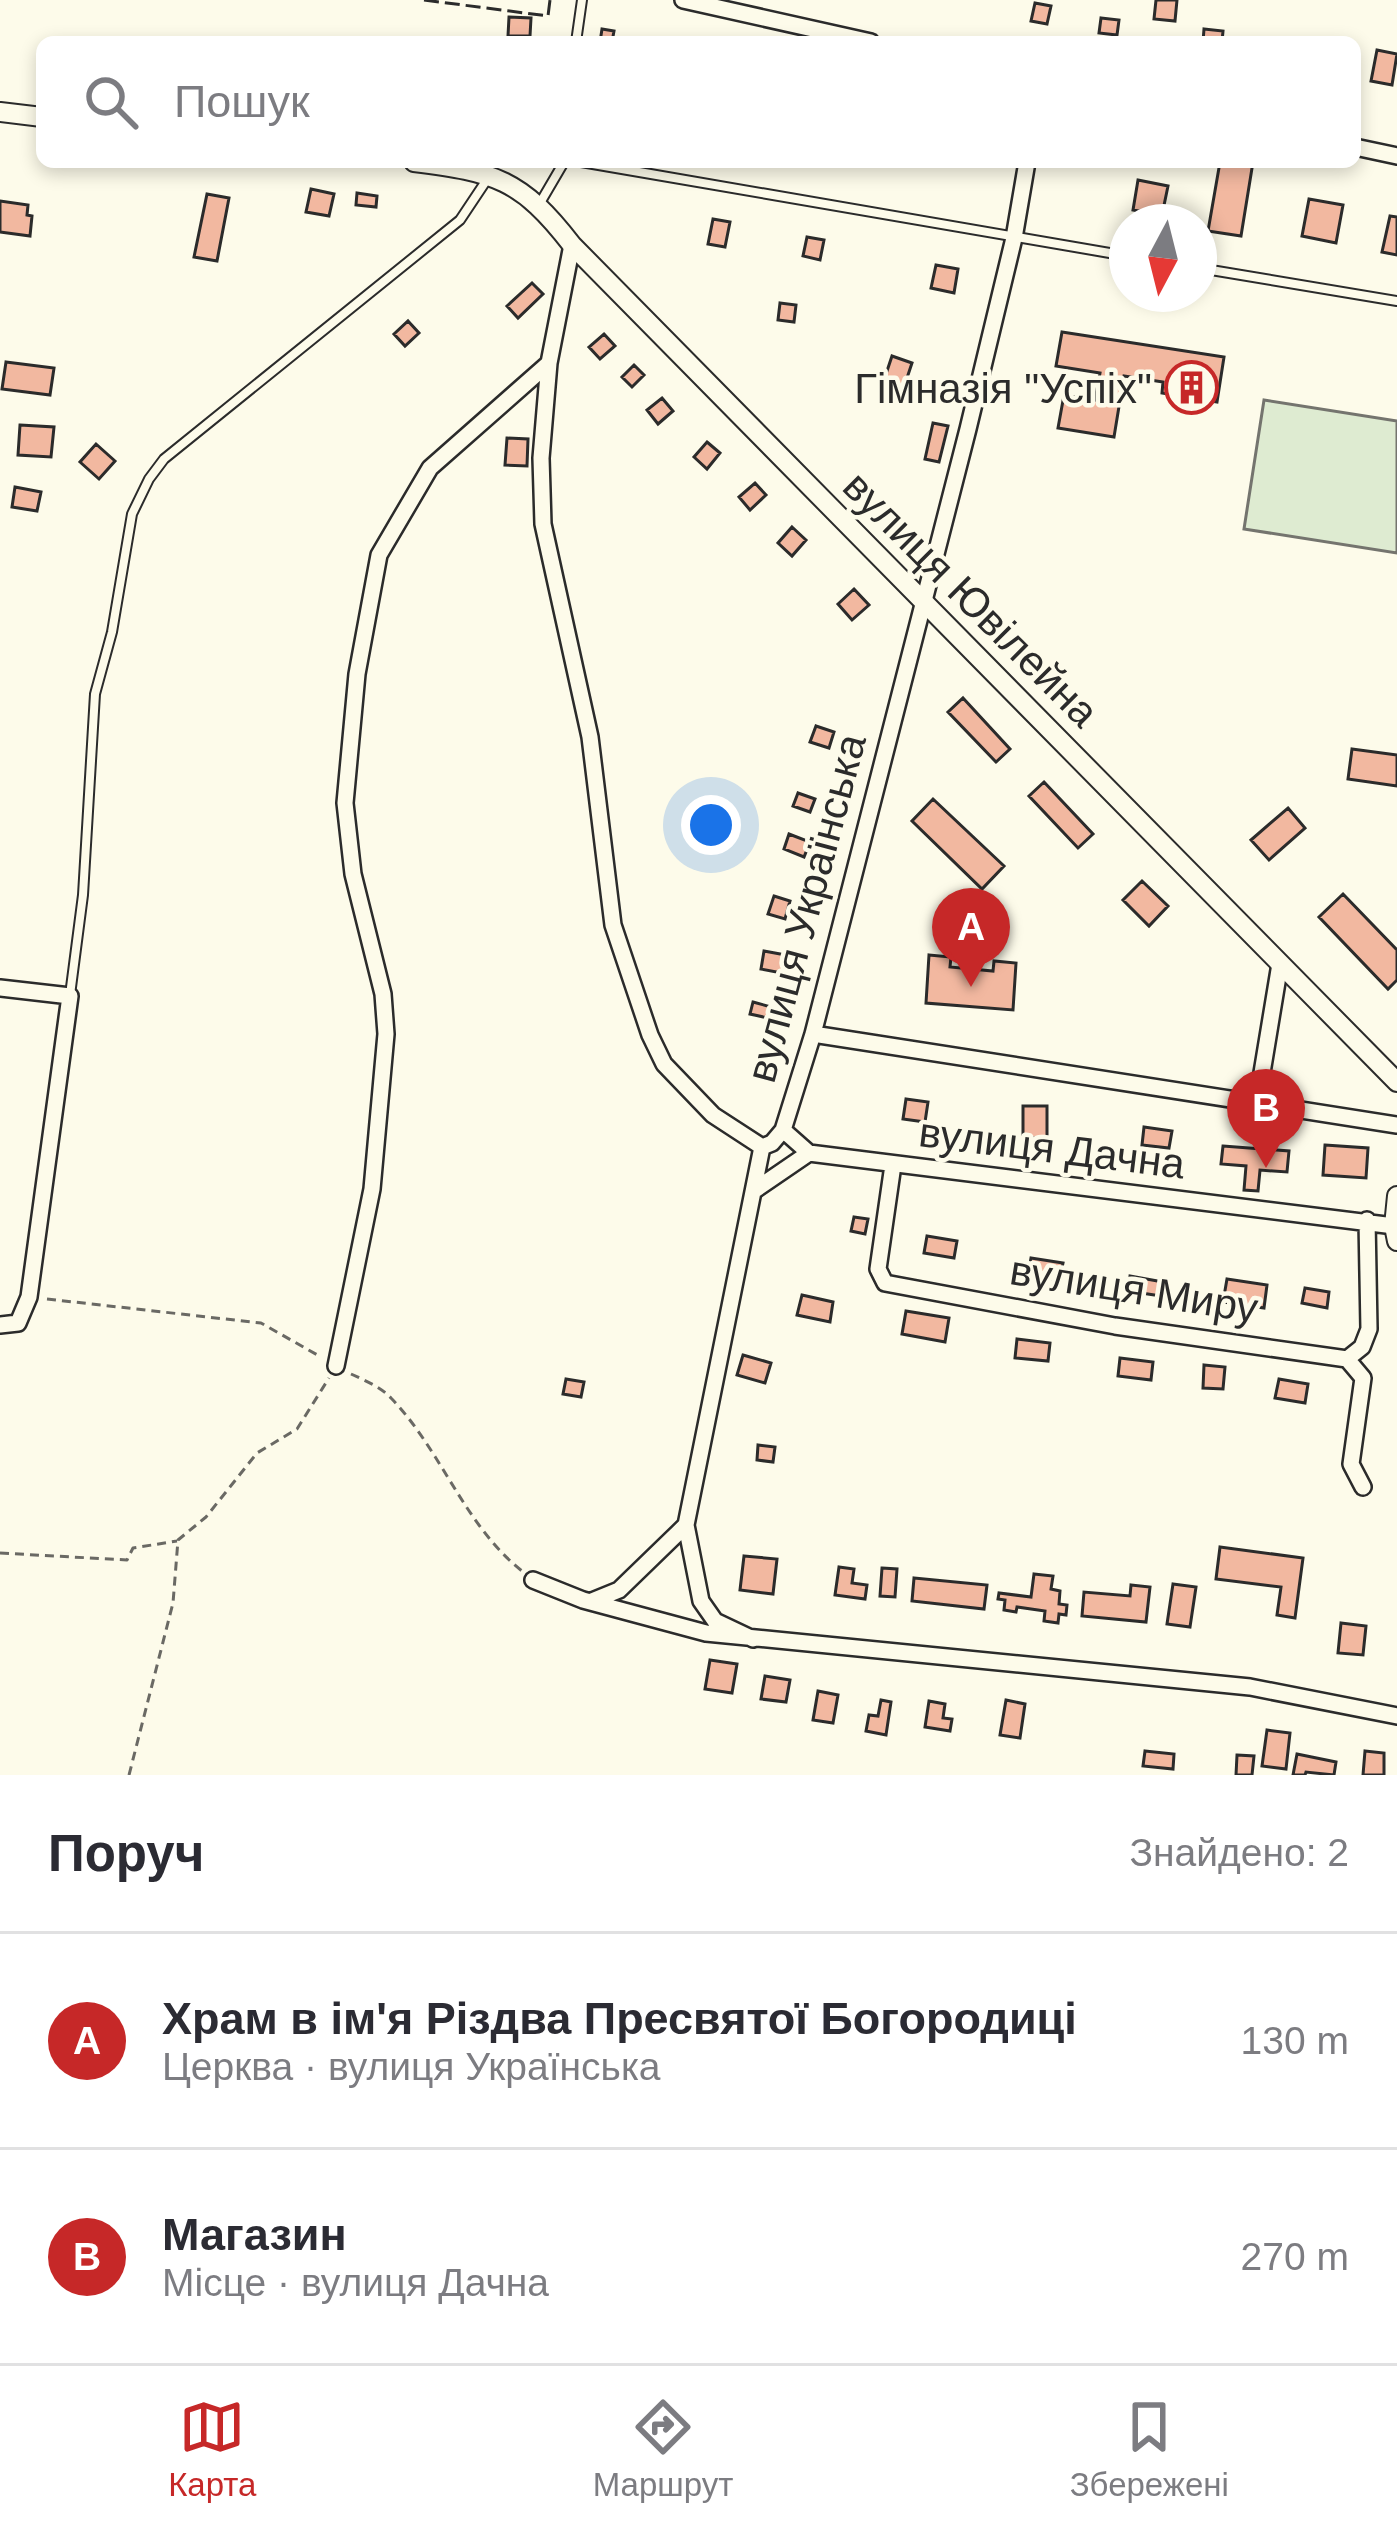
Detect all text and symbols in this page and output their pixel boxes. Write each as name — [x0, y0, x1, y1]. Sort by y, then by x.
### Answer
search box — [36, 36, 1361, 168]
icon: search — [78, 69, 144, 135]
text: Пошук — [174, 76, 310, 127]
north arrow — [1109, 204, 1217, 312]
building icon: Гімназія "Успіх" — [1163, 360, 1219, 416]
place label: Гімназія "Успіх" — [854, 365, 1152, 412]
street label: вулиця Ювілейна — [834, 462, 1108, 736]
street label: вулиця Українська — [737, 728, 875, 1087]
your location — [681, 795, 741, 855]
pin: A — [932, 888, 1010, 987]
pin: B — [1227, 1069, 1305, 1168]
street label: вулиця Дачна — [917, 1108, 1188, 1188]
street label: вулиця Миру — [1007, 1246, 1261, 1332]
text: Поруч — [48, 1825, 204, 1882]
text: Знайдено: 2 — [1129, 1831, 1349, 1874]
text: Храм в ім'я Різдва Пресвятої Богородиці — [162, 1993, 1077, 2044]
text: A — [73, 2019, 101, 2062]
text: 130 m — [1241, 2019, 1349, 2062]
text: Церква · вулиця Українська — [162, 2045, 661, 2088]
text: Магазин — [162, 2209, 347, 2260]
text: B — [73, 2235, 101, 2278]
text: 270 m — [1241, 2235, 1349, 2278]
text: Місце · вулиця Дачна — [162, 2261, 549, 2304]
tab: Карта — [168, 2394, 256, 2504]
tab: Маршрут — [593, 2394, 733, 2504]
tab: Збережені — [1070, 2394, 1229, 2504]

